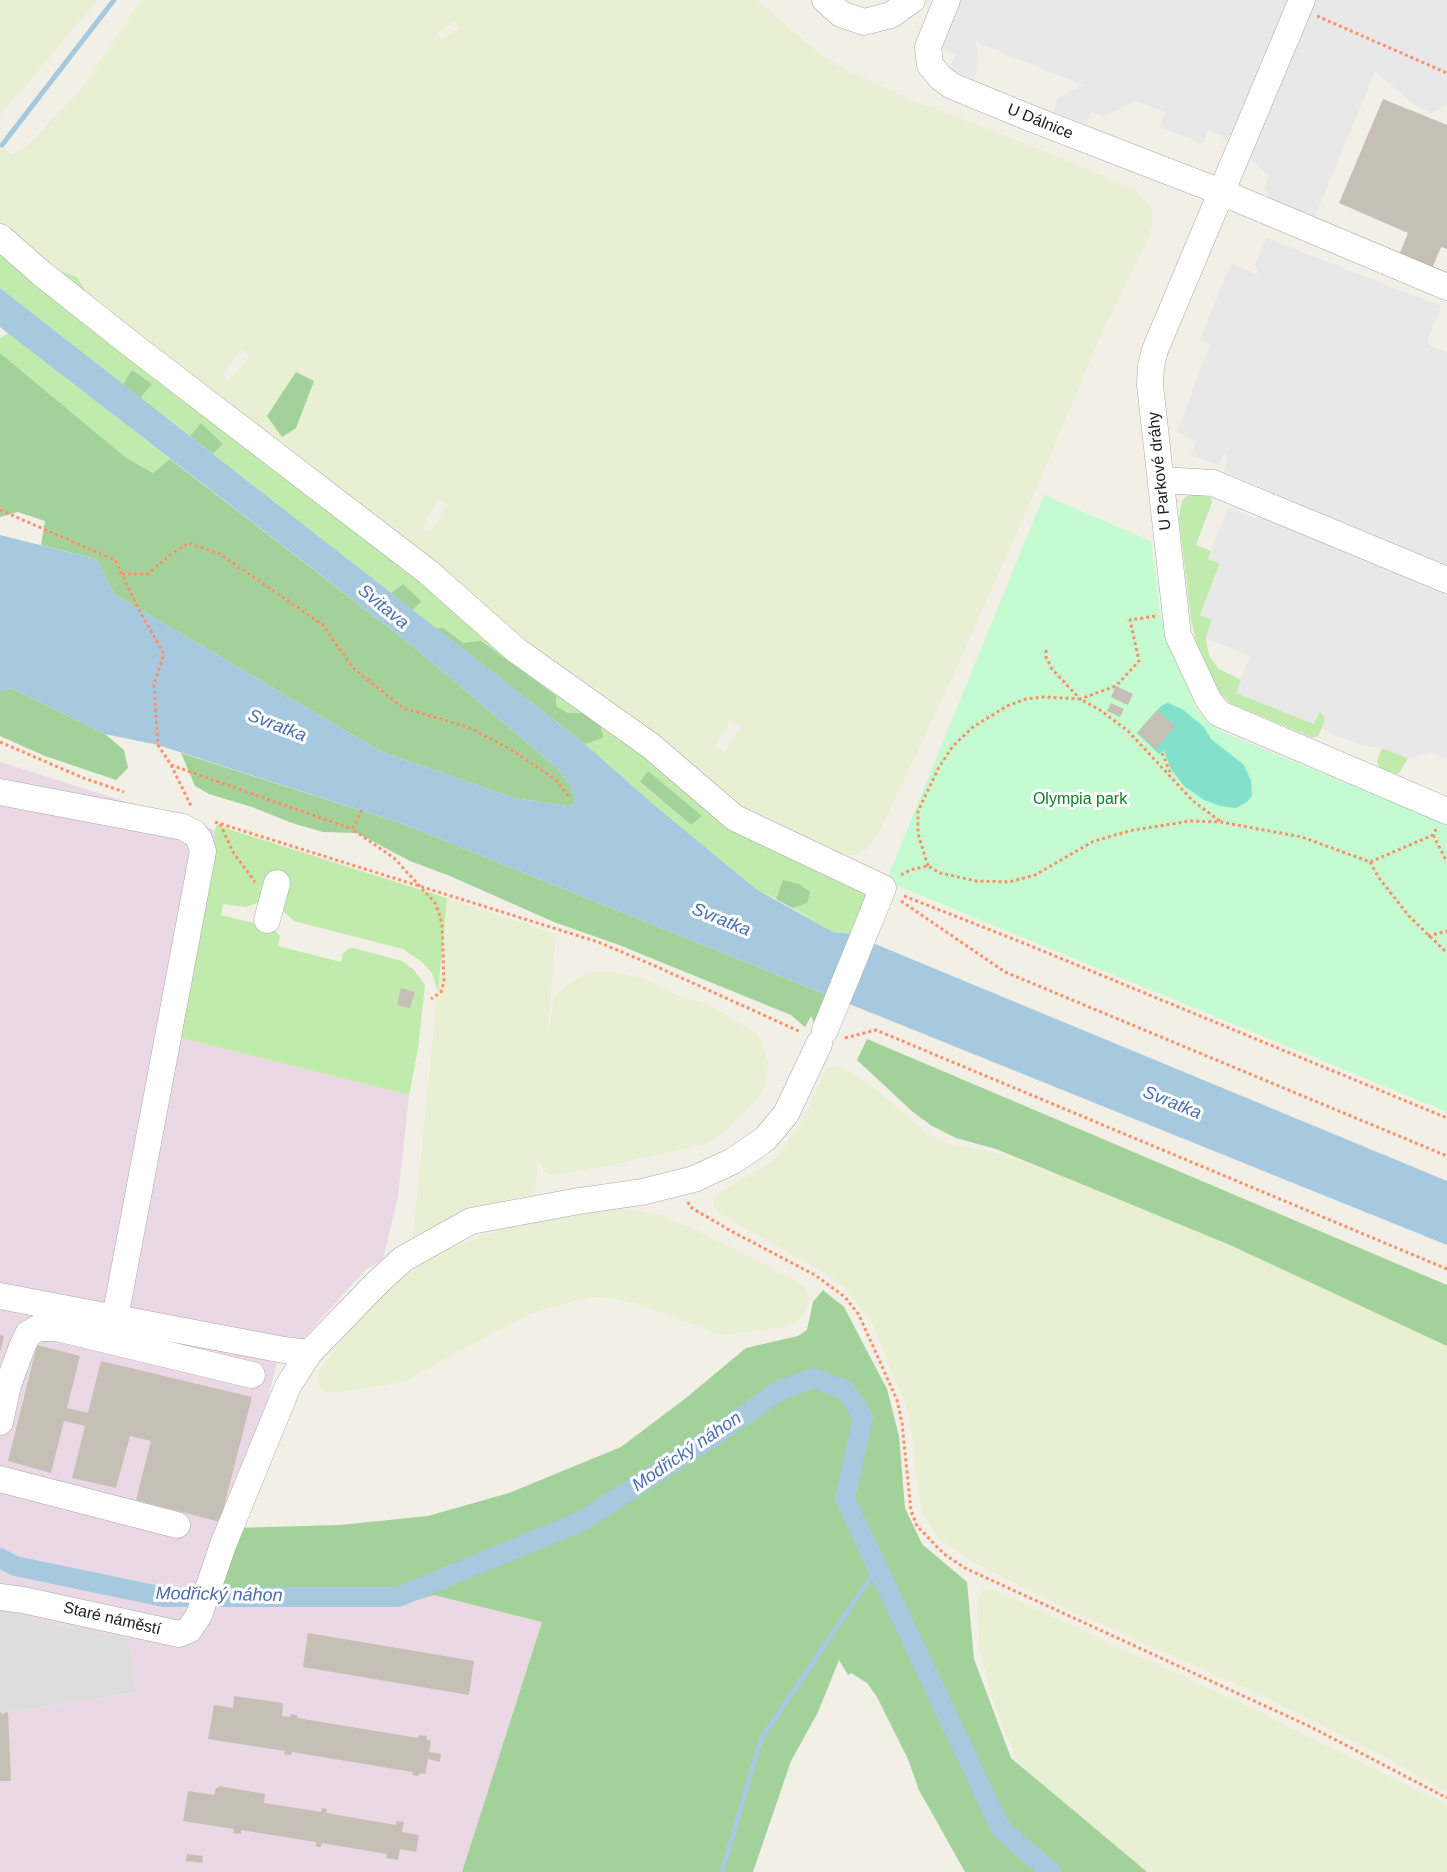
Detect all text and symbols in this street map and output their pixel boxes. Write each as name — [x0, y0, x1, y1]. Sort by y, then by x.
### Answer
street label: U Dálnice — [1004, 100, 1076, 144]
street label: U Parkové dráhy — [1144, 411, 1176, 531]
water label: Svitava — [353, 580, 413, 634]
water label: Svratka — [245, 705, 309, 747]
park label: Olympia park — [1033, 790, 1127, 810]
water label: Svratka — [689, 899, 753, 941]
water label: Svratka — [1140, 1082, 1204, 1124]
water label: Modřický náhon — [628, 1408, 746, 1496]
water label: Modřický náhon — [155, 1583, 283, 1607]
street label: Staré náměstí — [61, 1598, 163, 1640]

